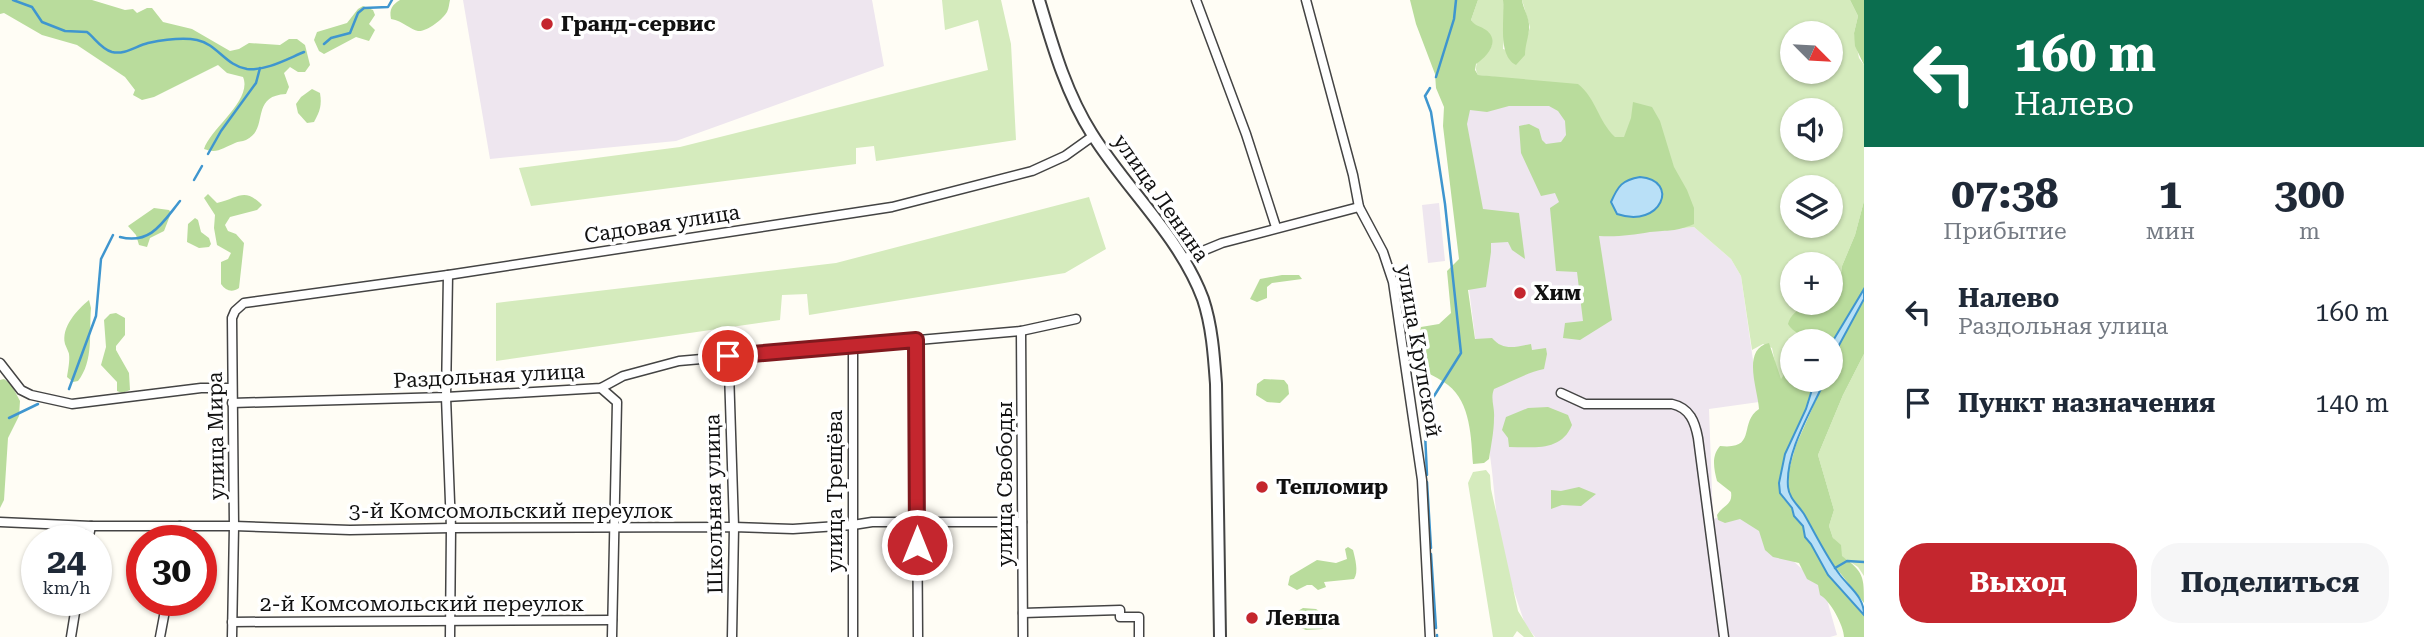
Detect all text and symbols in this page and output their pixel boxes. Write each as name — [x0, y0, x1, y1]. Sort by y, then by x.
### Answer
place label: Гранд-сервис — [561, 12, 716, 36]
marker: Гранд-сервис — [539, 16, 555, 32]
north arrow — [1780, 21, 1843, 84]
map controls — [1780, 21, 1843, 392]
text: 160 m — [2014, 26, 2156, 83]
icon: left — [1899, 28, 1990, 119]
text: Налево — [2014, 85, 2134, 123]
button: sound — [1780, 98, 1843, 161]
street label: улица Ленина — [1108, 130, 1214, 267]
text: 07:38 — [1951, 169, 2059, 218]
text: 1 — [2159, 169, 2182, 218]
text: 300 — [2274, 169, 2345, 218]
button: layers — [1780, 175, 1843, 238]
street label: Садовая улица — [582, 200, 742, 248]
text: Прибытие — [1943, 218, 2067, 245]
text: мин — [2146, 218, 2195, 245]
text: m — [2299, 218, 2320, 245]
button: + — [1780, 252, 1843, 315]
street label: улица Крупской — [1392, 263, 1446, 439]
place label: Хим — [1534, 281, 1581, 305]
text: Налево — [1958, 283, 2059, 313]
marker: Хим — [1512, 285, 1528, 301]
icon: left — [1899, 293, 1937, 331]
text: 160 m — [2315, 297, 2389, 327]
text: Раздольная улица — [1958, 313, 2168, 340]
pin — [698, 326, 758, 386]
button: − — [1780, 329, 1843, 392]
icon: arrive — [709, 337, 747, 375]
street label: Раздольная улица — [393, 359, 586, 393]
street label: улица Мира — [203, 371, 229, 500]
icon: arrive — [1899, 384, 1937, 422]
text: Пункт назначения — [1958, 388, 2215, 418]
text: 140 m — [2315, 388, 2389, 418]
street label: улица Свободы — [993, 401, 1017, 567]
street label: улица Трещёва — [823, 409, 847, 572]
street label: Школьная улица — [700, 413, 728, 594]
place label: Тепломир — [1276, 475, 1388, 499]
marker: Тепломир — [1254, 479, 1270, 495]
street label: 3-й Комсомольский переулок — [349, 499, 673, 523]
position arrow — [880, 508, 954, 582]
speed limit sign: 30 — [126, 525, 217, 616]
text: 24 — [47, 541, 86, 582]
button: Выход — [1899, 543, 2137, 623]
button: Поделиться — [2151, 543, 2389, 623]
text: km/h — [42, 577, 91, 598]
street label: 2-й Комсомольский переулок — [260, 592, 584, 616]
place label: Левша — [1266, 606, 1341, 630]
marker: Левша — [1244, 610, 1260, 626]

